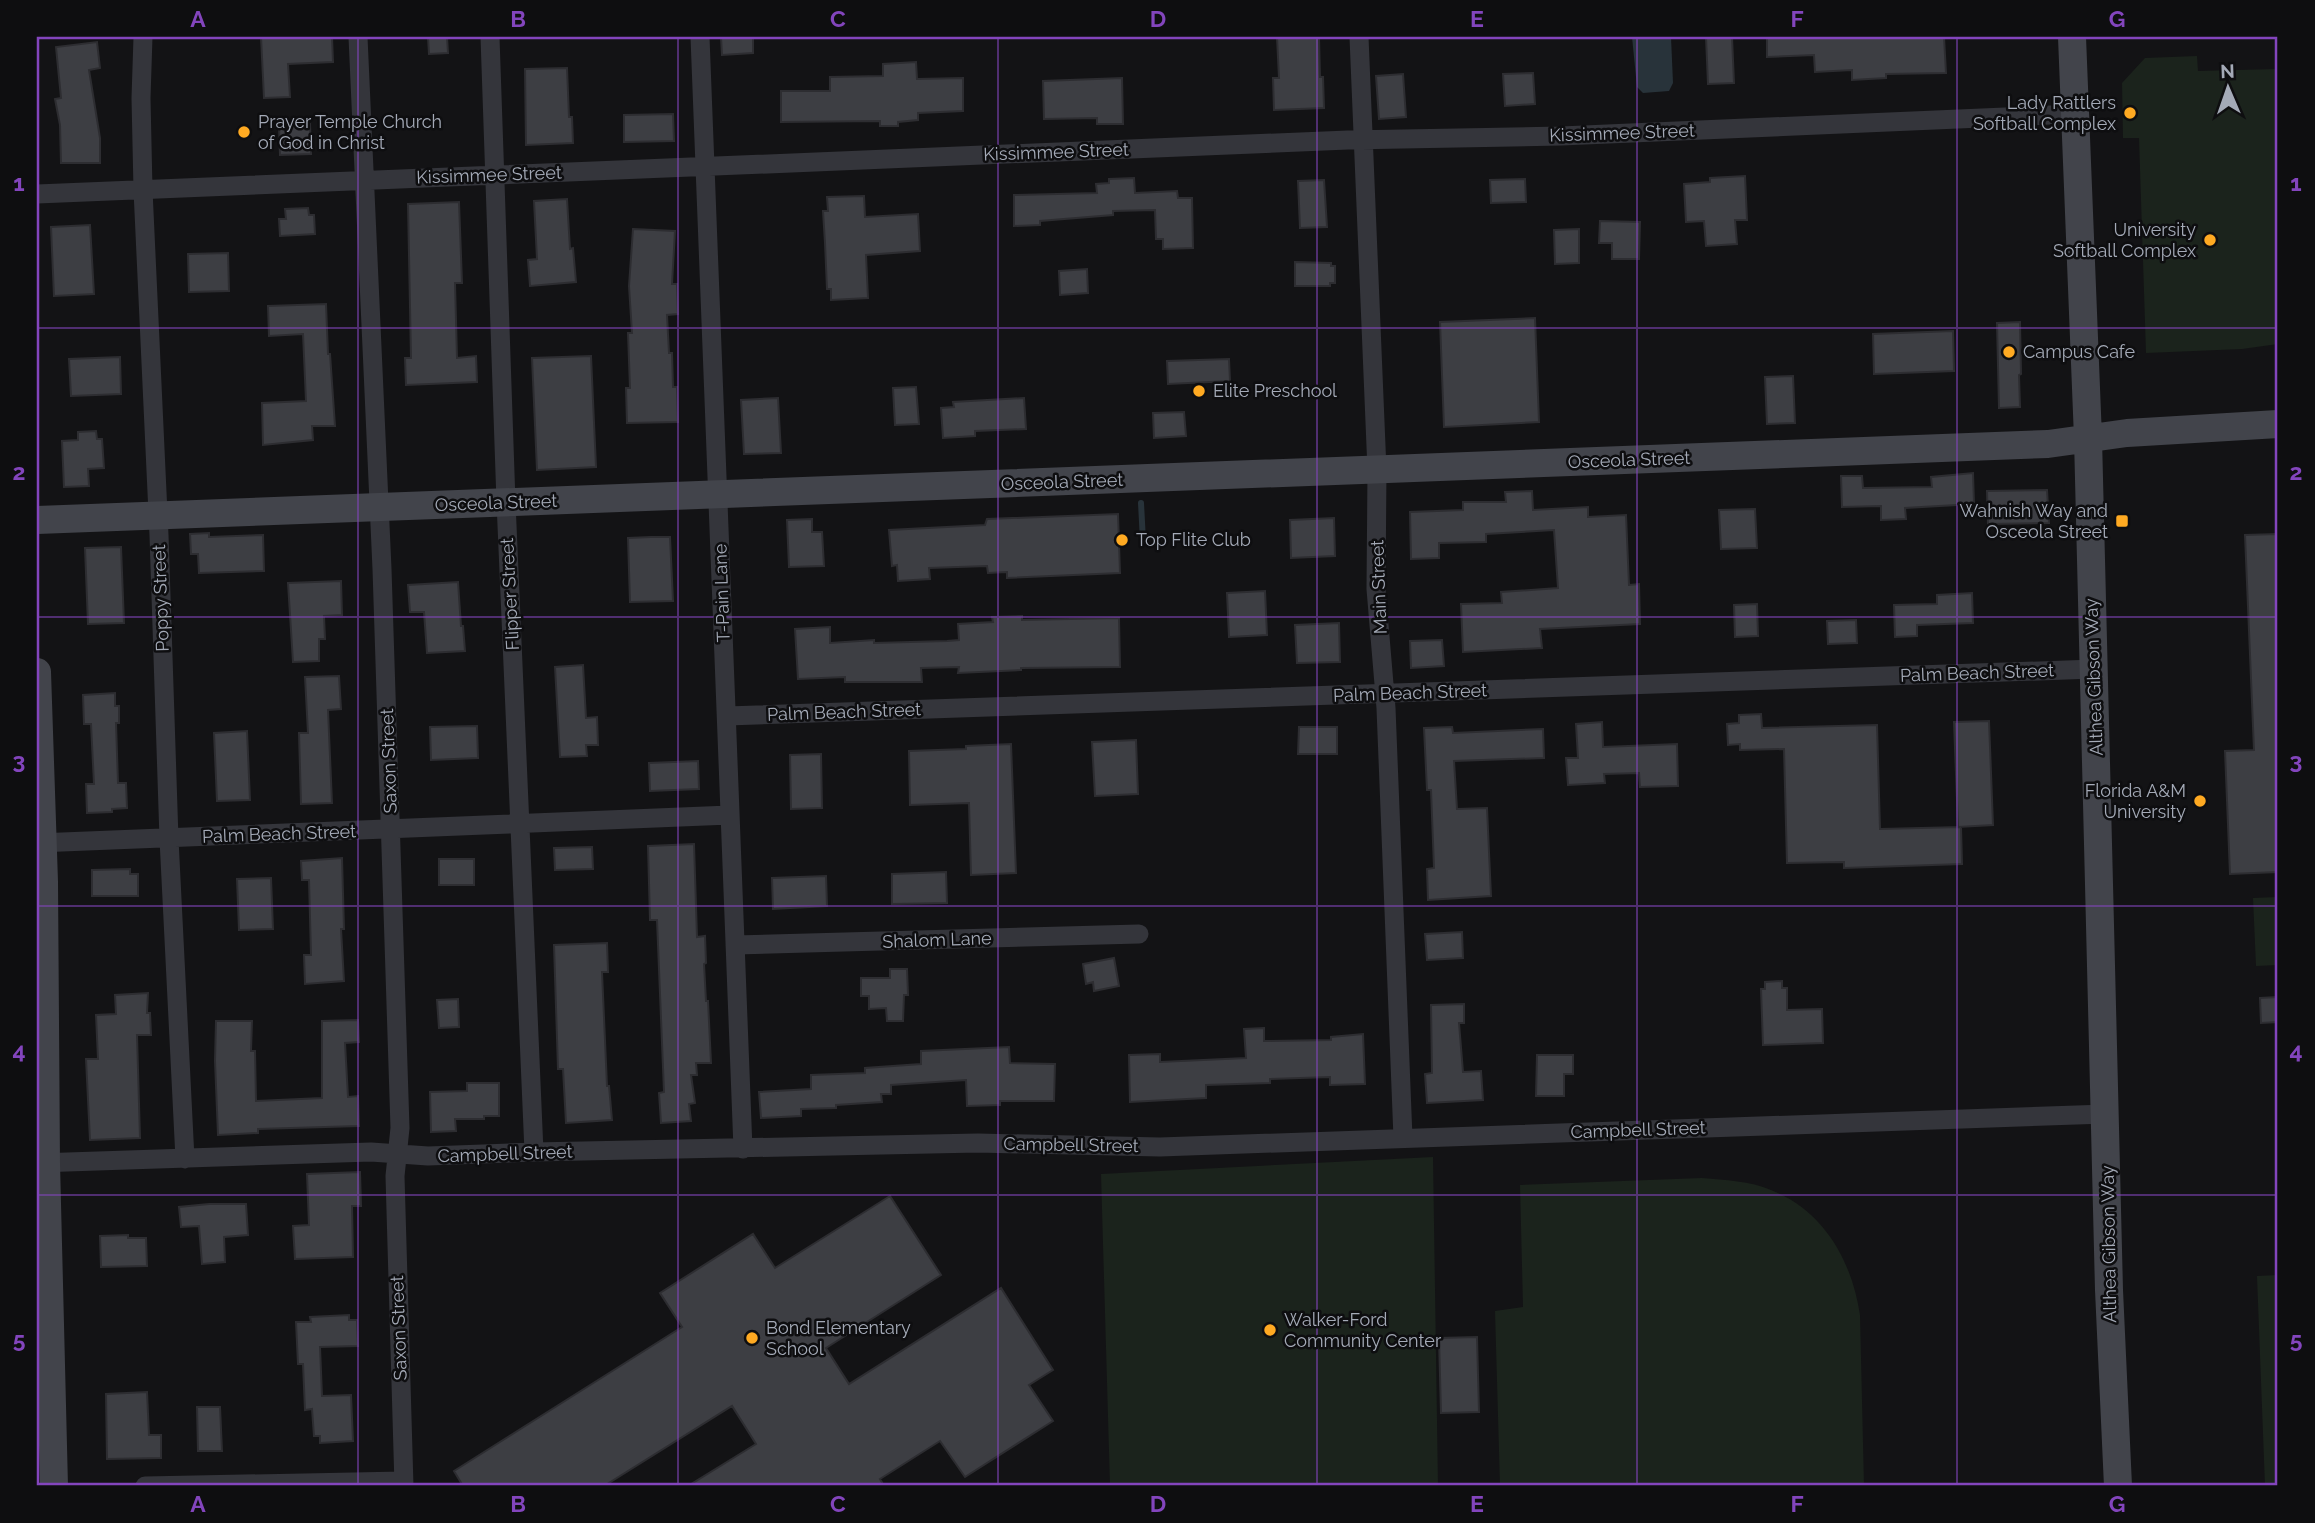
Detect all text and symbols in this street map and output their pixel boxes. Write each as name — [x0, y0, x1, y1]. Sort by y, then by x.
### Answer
text: A — [190, 5, 206, 32]
text: B — [510, 5, 526, 32]
text: C — [830, 5, 846, 32]
text: D — [1150, 5, 1166, 32]
text: E — [1470, 5, 1484, 32]
text: F — [1790, 5, 1804, 32]
text: G — [2109, 5, 2125, 32]
north arrow — [2192, 52, 2262, 122]
text: N — [2220, 60, 2235, 82]
place label: Lady Rattlers Softball Complex — [1973, 92, 2116, 134]
marker: Lady Rattlers Softball Complex — [2122, 105, 2138, 121]
place label: Prayer Temple Church of God in Christ — [258, 111, 442, 153]
street label: Kissimmee Street — [1549, 119, 1695, 146]
marker: Prayer Temple Church of God in Christ — [236, 124, 252, 140]
street label: Kissimmee Street — [983, 138, 1129, 165]
street label: Kissimmee Street — [416, 161, 562, 188]
text: 1 — [13, 169, 25, 196]
text: 1 — [2290, 169, 2302, 196]
place label: University Softball Complex — [2053, 219, 2196, 261]
marker: University Softball Complex — [2202, 232, 2218, 248]
place label: Campus Cafe — [2023, 341, 2136, 362]
marker: Campus Cafe — [2001, 344, 2017, 360]
place label: Elite Preschool — [1213, 380, 1337, 401]
marker: Elite Preschool — [1191, 383, 1207, 399]
street label: Osceola Street — [1567, 447, 1691, 472]
text: 2 — [13, 458, 25, 485]
text: 2 — [2290, 458, 2302, 485]
street label: Osceola Street — [1000, 469, 1124, 494]
street label: Osceola Street — [434, 490, 558, 515]
place label: Wahnish Way and Osceola Street — [1959, 500, 2108, 542]
marker: Wahnish Way and Osceola Street — [2114, 513, 2130, 529]
place label: Top Flite Club — [1136, 529, 1251, 550]
marker: Top Flite Club — [1114, 532, 1130, 548]
street label: Flipper Street — [496, 537, 523, 651]
street label: Main Street — [1366, 539, 1391, 635]
street label: T-Pain Lane — [709, 543, 734, 643]
street label: Poppy Street — [148, 544, 173, 652]
street label: Althea Gibson Way — [2080, 598, 2107, 756]
street label: Palm Beach Street — [1900, 659, 2054, 686]
street label: Palm Beach Street — [1333, 679, 1487, 706]
street label: Palm Beach Street — [767, 698, 921, 725]
street label: Saxon Street — [376, 708, 401, 814]
text: 3 — [13, 747, 25, 774]
text: 3 — [2290, 747, 2302, 774]
place label: Florida A&M University — [2085, 780, 2186, 822]
marker: Florida A&M University — [2192, 793, 2208, 809]
street label: Palm Beach Street — [202, 820, 356, 847]
street label: Shalom Lane — [882, 927, 992, 952]
text: 4 — [12, 1037, 26, 1064]
text: 4 — [2289, 1037, 2303, 1064]
street label: Campbell Street — [1570, 1117, 1706, 1142]
street label: Campbell Street — [1003, 1133, 1139, 1156]
street label: Campbell Street — [437, 1141, 573, 1166]
street label: Althea Gibson Way — [2097, 1165, 2120, 1323]
street label: Saxon Street — [386, 1275, 411, 1381]
place label: Walker-Ford Community Center — [1284, 1309, 1442, 1351]
place label: Bond Elementary School — [766, 1317, 911, 1359]
marker: Walker-Ford Community Center — [1262, 1322, 1278, 1338]
text: 5 — [13, 1326, 26, 1353]
text: 5 — [2290, 1326, 2303, 1353]
marker: Bond Elementary School — [744, 1330, 760, 1346]
text: A — [190, 1490, 206, 1517]
text: B — [510, 1490, 526, 1517]
text: C — [830, 1490, 846, 1517]
text: D — [1150, 1490, 1166, 1517]
text: E — [1470, 1490, 1484, 1517]
text: F — [1790, 1490, 1804, 1517]
text: G — [2109, 1490, 2125, 1517]

